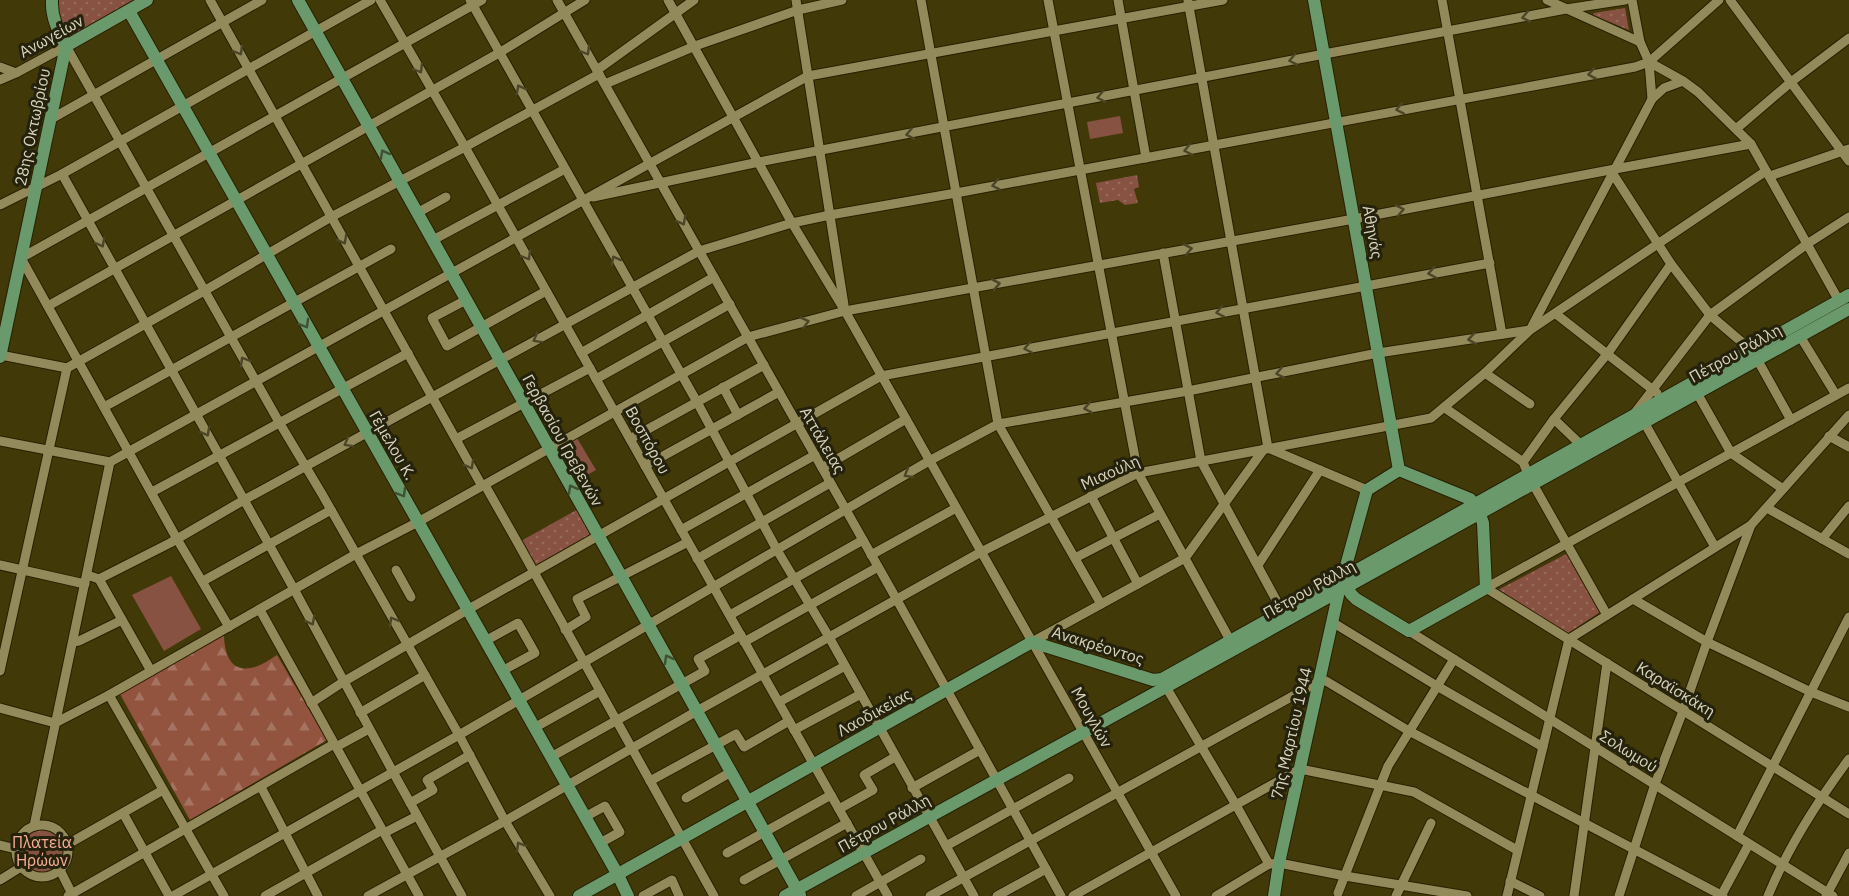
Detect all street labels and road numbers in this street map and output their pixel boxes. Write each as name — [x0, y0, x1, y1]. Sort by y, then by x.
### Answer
street label: Ανωγείων — [15, 10, 87, 62]
street label: 28ης Οκτωβρίου — [10, 66, 54, 188]
street label: Αθηνάς — [1358, 204, 1388, 261]
street label: Πέτρου Ράλλη — [1685, 319, 1785, 387]
street label: Γερβασίου Γρεβενών — [518, 370, 608, 510]
street label: Βοσπόρου — [621, 403, 675, 477]
street label: Αττάλειας — [796, 403, 850, 477]
street label: Γέμελου Κ. — [365, 407, 421, 483]
street label: Μιαούλη — [1077, 450, 1143, 494]
street label: Πέτρου Ράλλη — [1259, 555, 1359, 623]
street label: Ανακρέοντος — [1050, 622, 1147, 669]
street label: Καραϊσκάκη — [1633, 657, 1719, 721]
street label: 7ης Μαρτίου 1944 — [1266, 665, 1316, 801]
street label: Λαοδικείας — [833, 683, 915, 741]
street label: Μουγλών — [1067, 683, 1117, 751]
street label: Σολωμού — [1596, 725, 1662, 777]
street label: Πέτρου Ράλλη — [834, 789, 934, 857]

